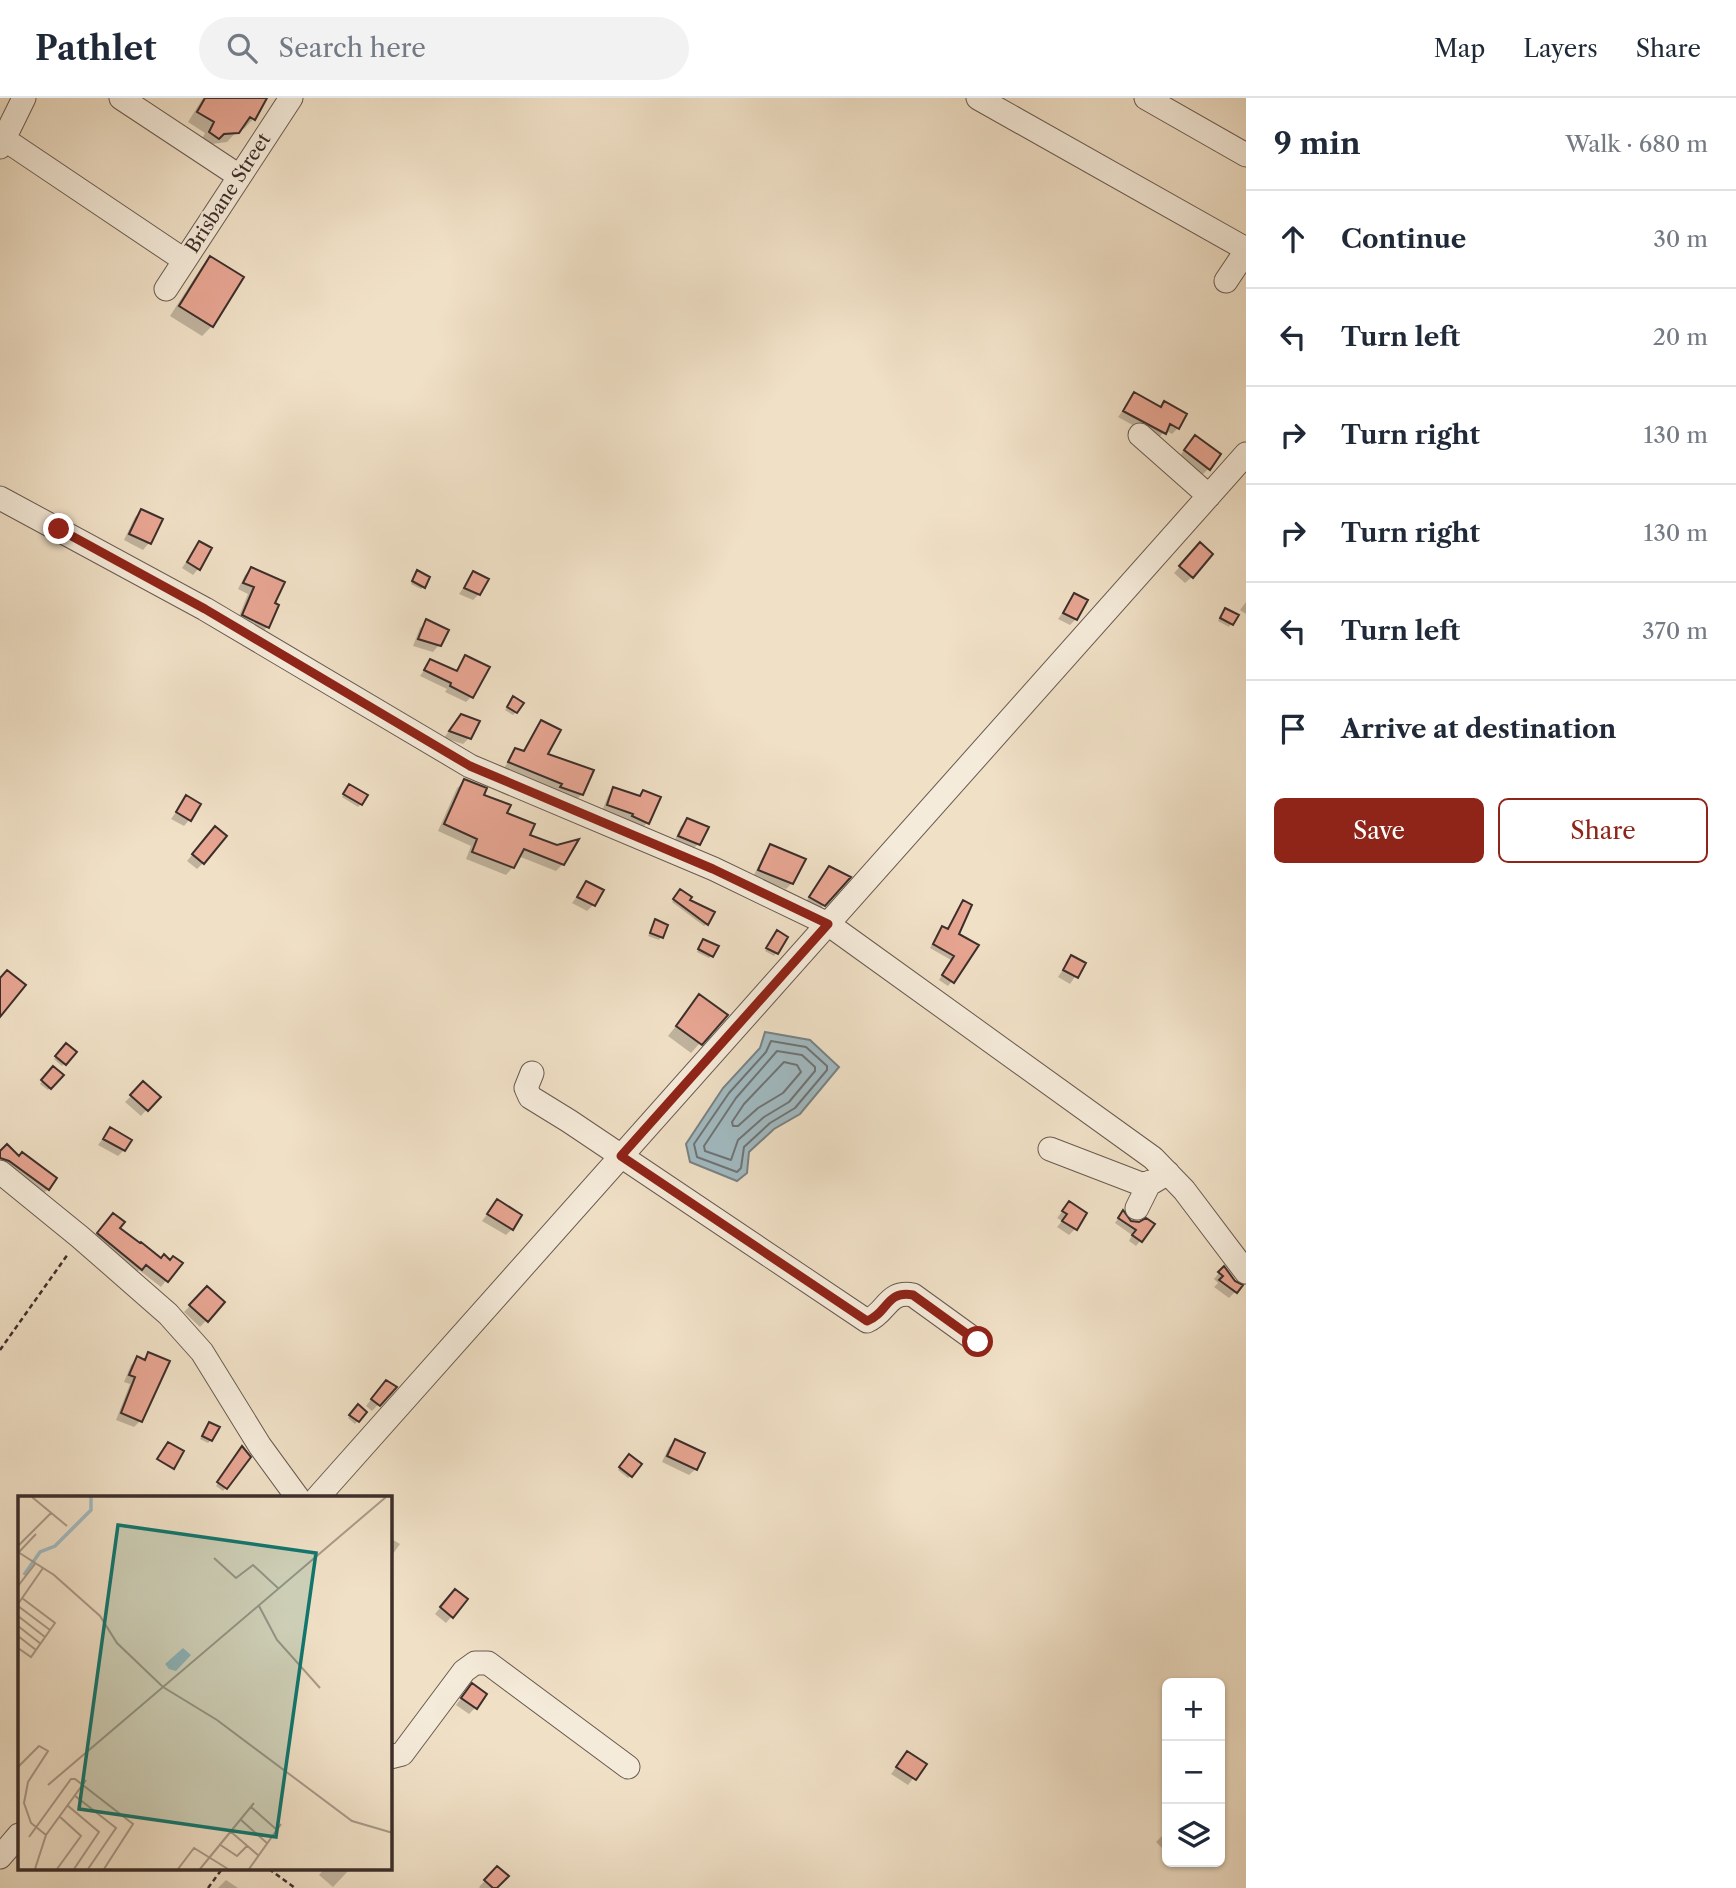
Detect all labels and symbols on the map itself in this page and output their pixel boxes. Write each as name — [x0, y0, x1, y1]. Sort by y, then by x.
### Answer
street label: Brisbane Street — [181, 129, 275, 257]
route end — [43, 513, 74, 544]
route start — [962, 1326, 993, 1357]
inset map — [18, 1496, 392, 1870]

